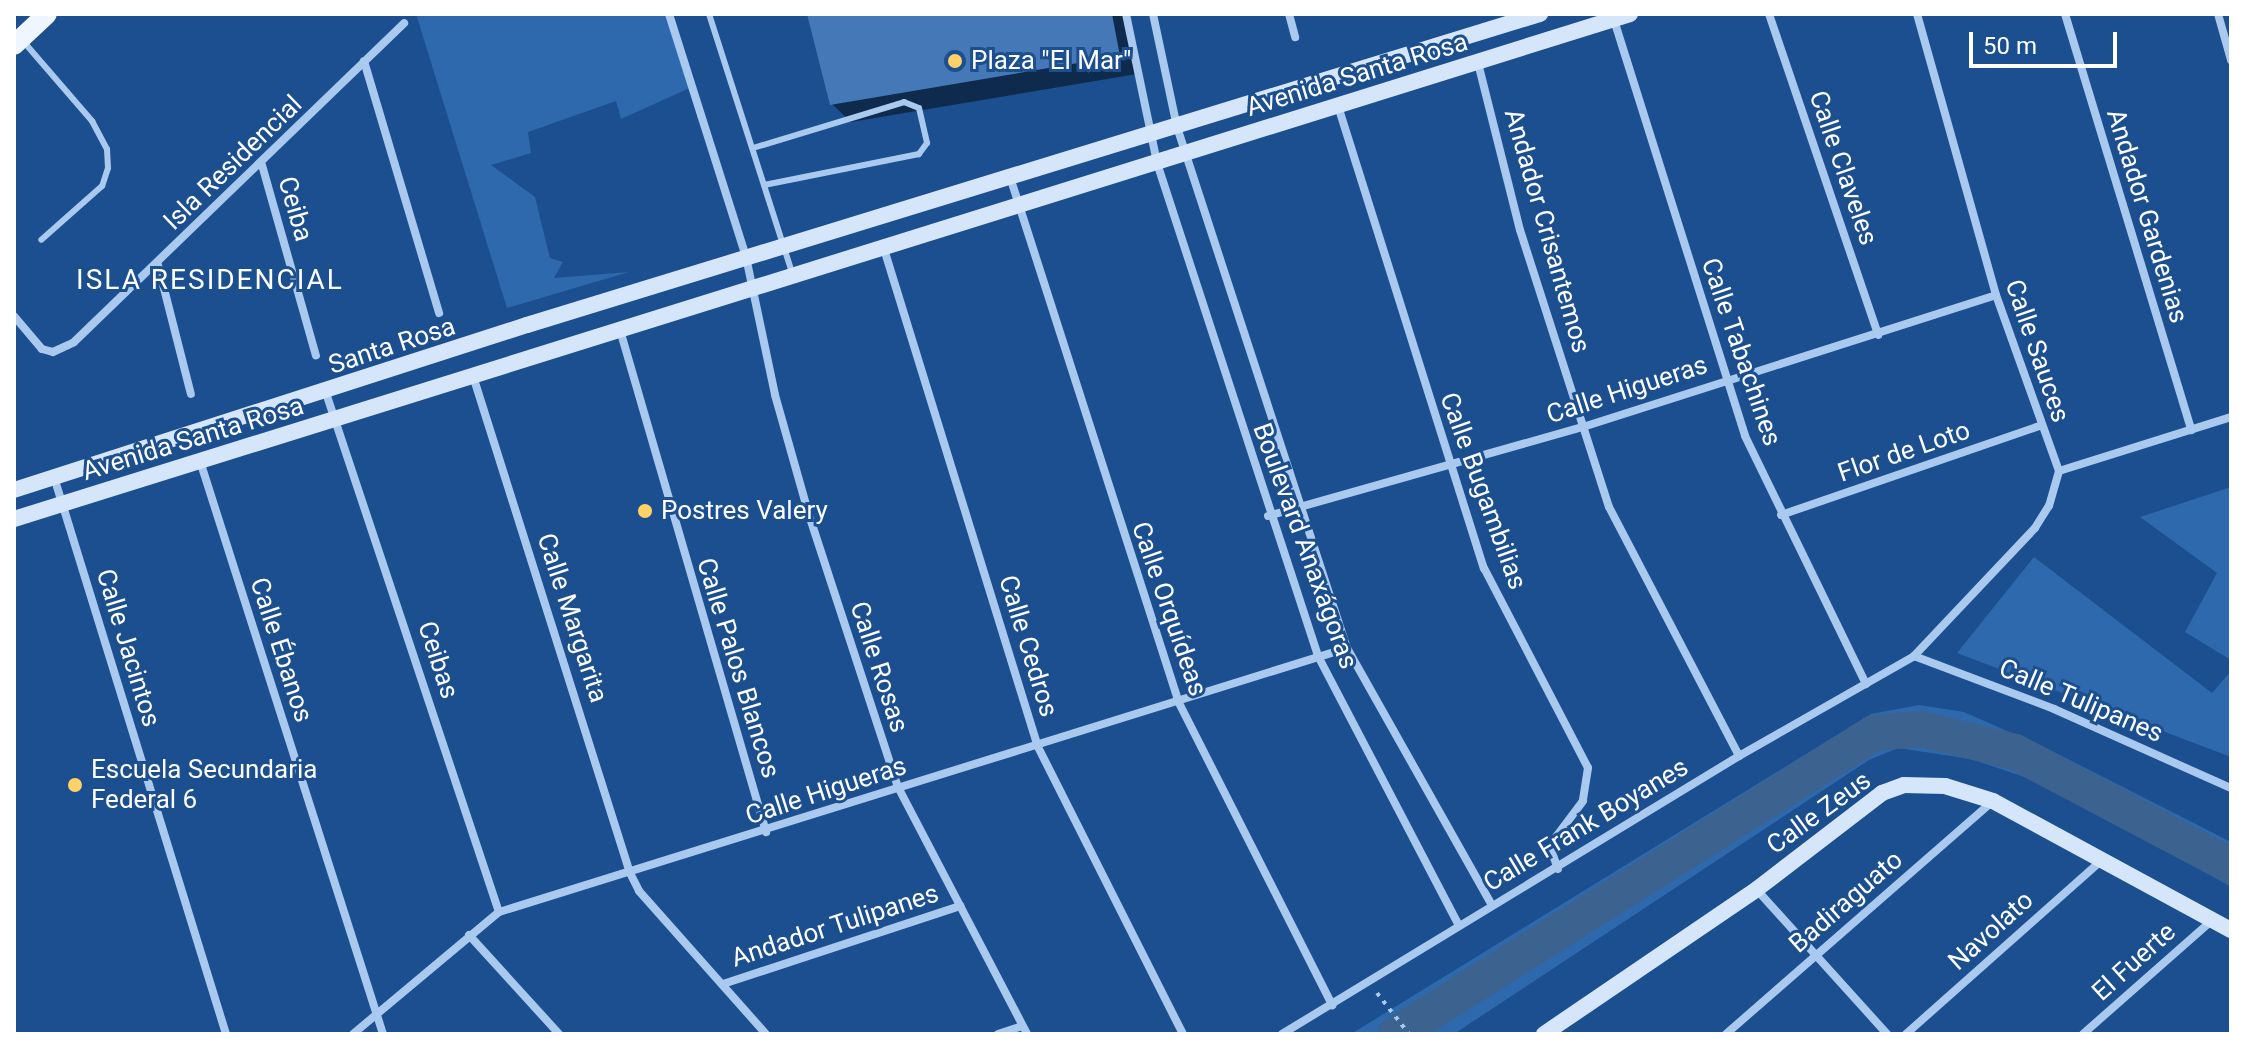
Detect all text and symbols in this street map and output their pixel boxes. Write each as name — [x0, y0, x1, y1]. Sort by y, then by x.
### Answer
scale bar — [1973, 16, 2121, 66]
street label: Avenida Santa Rosa — [1242, 26, 1472, 124]
text: 50 m — [1983, 32, 2037, 60]
place label: Plaza "El Mar" — [971, 45, 1131, 77]
marker: Plaza "El Mar" — [946, 52, 964, 70]
street label: Calle Claveles — [1802, 87, 1884, 249]
street label: Isla Residencial — [157, 89, 309, 237]
street label: Andador Crisantemos — [1497, 105, 1597, 357]
street label: Andador Gardenias — [2100, 105, 2194, 327]
street label: Ceiba — [271, 173, 319, 245]
street label: Calle Tabachines — [1694, 254, 1788, 450]
district label: ISLA RESIDENCIAL — [76, 263, 344, 297]
street label: Calle Sauces — [1998, 276, 2076, 426]
street label: Santa Rosa — [325, 311, 459, 381]
street label: Calle Higueras — [1543, 349, 1711, 431]
street label: Calle Bugambilias — [1433, 388, 1533, 594]
street label: Avenida Santa Rosa — [78, 390, 308, 488]
street label: Flor de Loto — [1834, 415, 1974, 489]
street label: Boulevard Anaxágoras — [1246, 419, 1364, 673]
place label: Postres Valery — [661, 495, 828, 527]
marker: Postres Valery — [636, 502, 654, 520]
street label: Calle Orquídeas — [1125, 518, 1213, 700]
street label: Calle Margarita — [530, 530, 614, 706]
street label: Calle Palos Blancos — [690, 554, 786, 782]
street label: Calle Jacintos — [89, 565, 167, 731]
street label: Calle Cedros — [992, 572, 1064, 720]
street label: Calle Ébanos — [243, 574, 319, 726]
street label: Calle Rosas — [843, 598, 915, 736]
street label: Ceibas — [411, 618, 465, 702]
street label: Calle Tulipanes — [1994, 652, 2168, 750]
street label: Calle Higueras — [742, 750, 910, 832]
street label: Calle Frank Boyanes — [1478, 752, 1694, 898]
place label: Escuela Secundaria Federal 6 — [91, 754, 317, 816]
street label: Calle Zeus — [1761, 765, 1877, 861]
marker: Escuela Secundaria Federal 6 — [66, 776, 84, 794]
street label: Badiraguato — [1783, 844, 1909, 960]
street label: Andador Tulipanes — [727, 878, 943, 974]
street label: Navolato — [1942, 885, 2040, 977]
street label: El Fuerte — [2086, 916, 2182, 1008]

